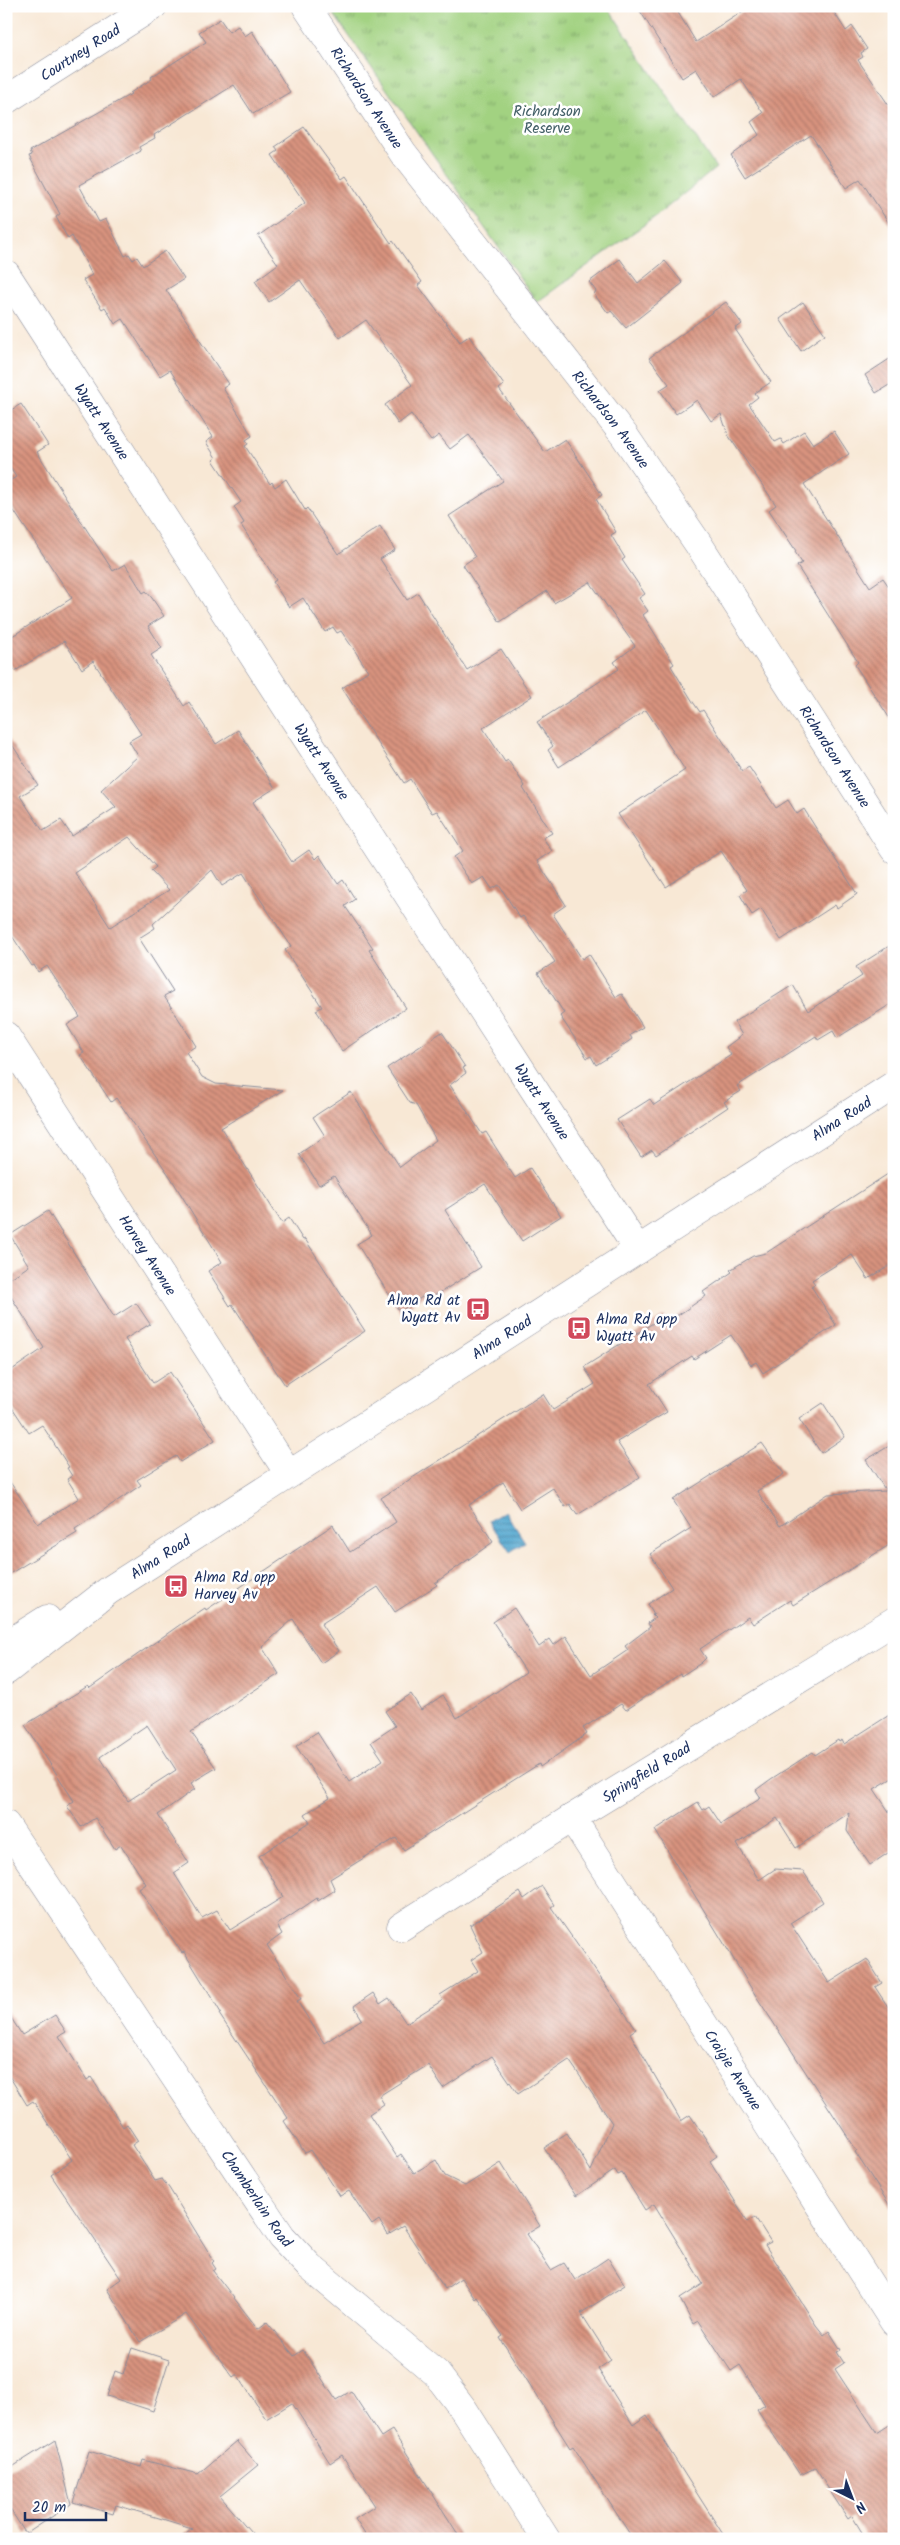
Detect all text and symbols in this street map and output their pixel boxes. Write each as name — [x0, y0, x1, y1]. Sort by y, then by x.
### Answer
street label: Courtney Road — [36, 18, 126, 88]
street label: Richardson Avenue — [323, 43, 408, 154]
park label: Richardson Reserve — [513, 100, 581, 141]
street label: Richardson Avenue — [565, 366, 655, 474]
street label: Wyatt Avenue — [67, 379, 135, 466]
street label: Richardson Avenue — [792, 701, 876, 814]
street label: Wyatt Avenue — [287, 719, 355, 806]
street label: Wyatt Avenue — [507, 1059, 575, 1146]
street label: Alma Road — [807, 1091, 878, 1148]
street label: Harvey Avenue — [112, 1210, 182, 1301]
place label: Alma Rd at Wyatt Av — [387, 1289, 461, 1330]
bus stop icon: Alma Rd at Wyatt Av — [465, 1296, 491, 1322]
place label: Alma Rd opp Wyatt Av — [596, 1308, 677, 1349]
street label: Alma Road — [467, 1310, 538, 1367]
bus stop icon: Alma Rd opp Wyatt Av — [566, 1315, 592, 1341]
street label: Alma Road — [126, 1529, 196, 1587]
place label: Alma Rd opp Harvey Av — [194, 1566, 275, 1607]
bus stop icon: Alma Rd opp Harvey Av — [163, 1573, 189, 1599]
street label: Springfield Road — [598, 1737, 697, 1810]
street label: Craigie Avenue — [697, 2025, 767, 2116]
street label: Chamberlain Road — [214, 2145, 298, 2254]
north arrow — [828, 2472, 878, 2522]
scale bar — [25, 2490, 106, 2522]
text: 20 m — [32, 2496, 66, 2520]
text: N — [849, 2496, 871, 2518]

